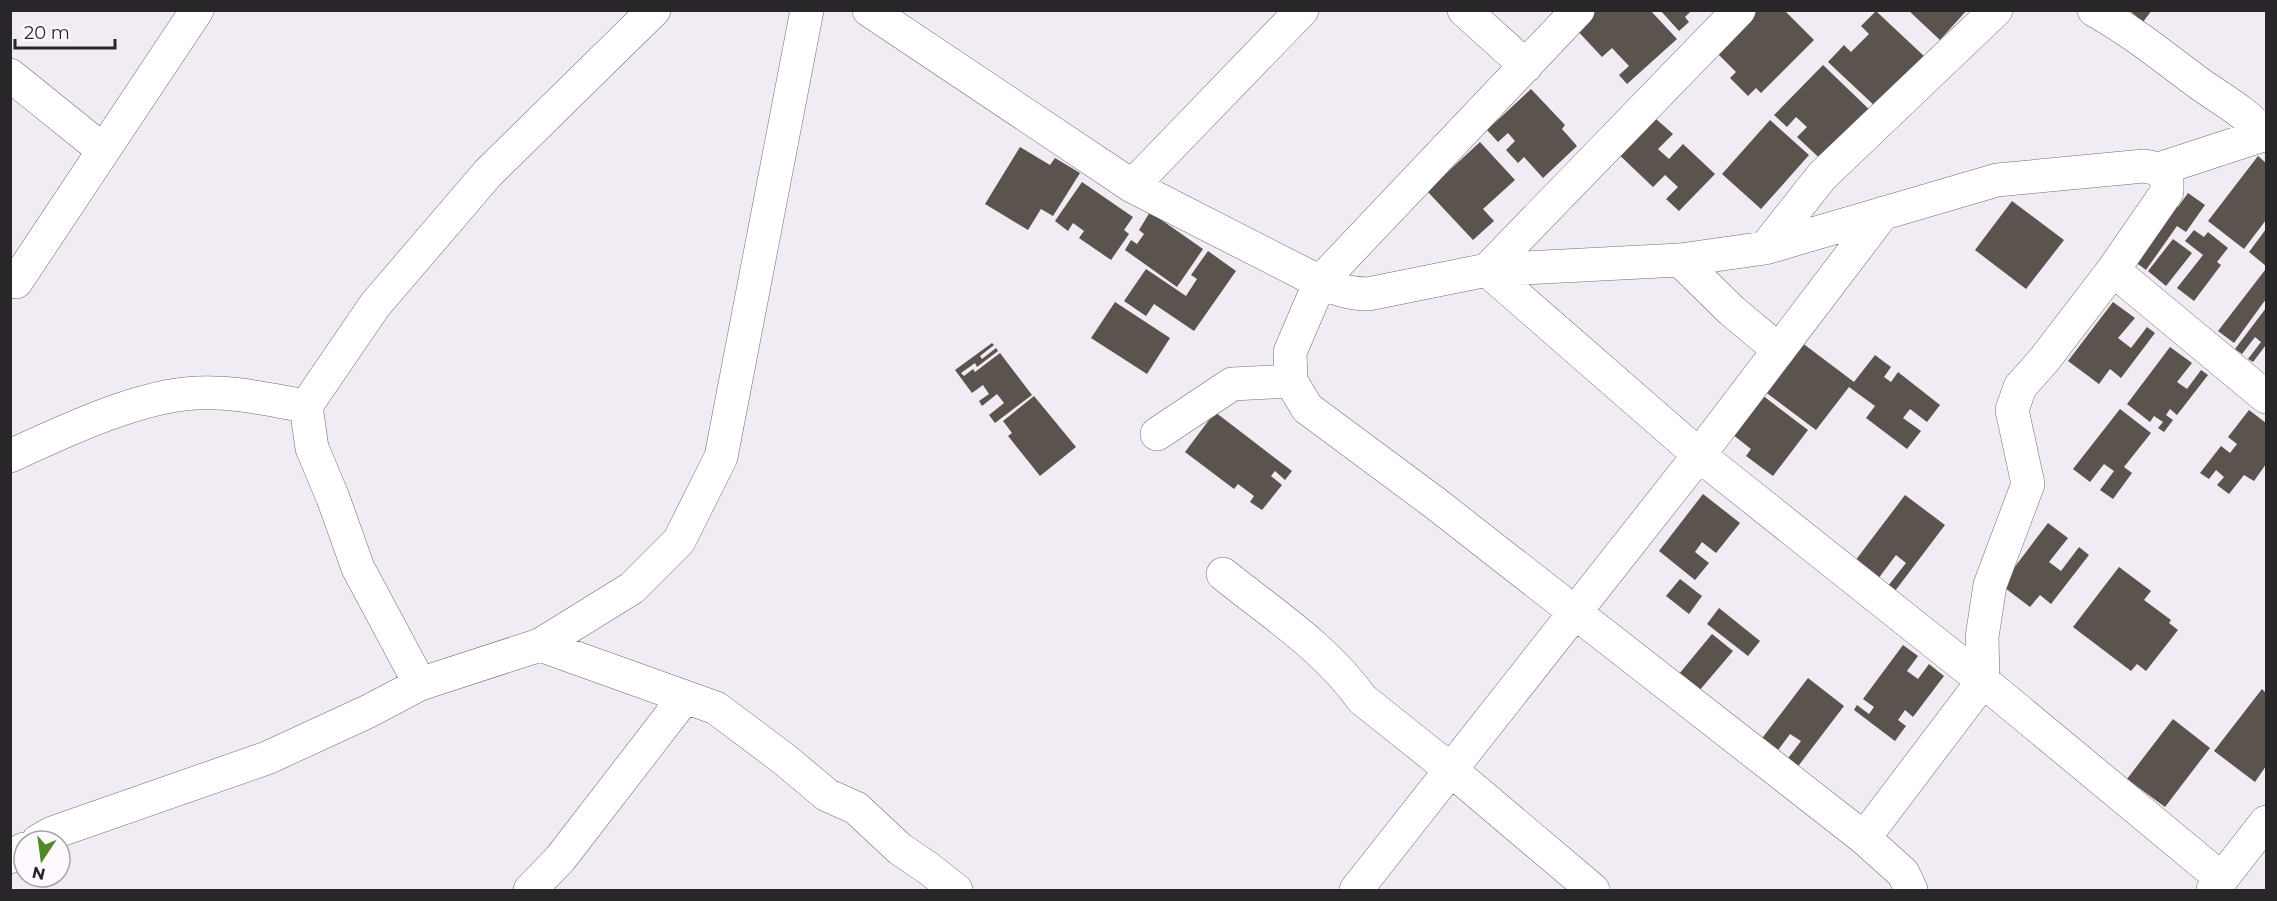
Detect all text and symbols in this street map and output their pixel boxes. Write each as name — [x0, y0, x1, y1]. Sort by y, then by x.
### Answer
scale bar — [15, 12, 116, 50]
text: 20 m — [24, 22, 70, 44]
north arrow — [12, 829, 72, 889]
text: N — [30, 862, 47, 884]

